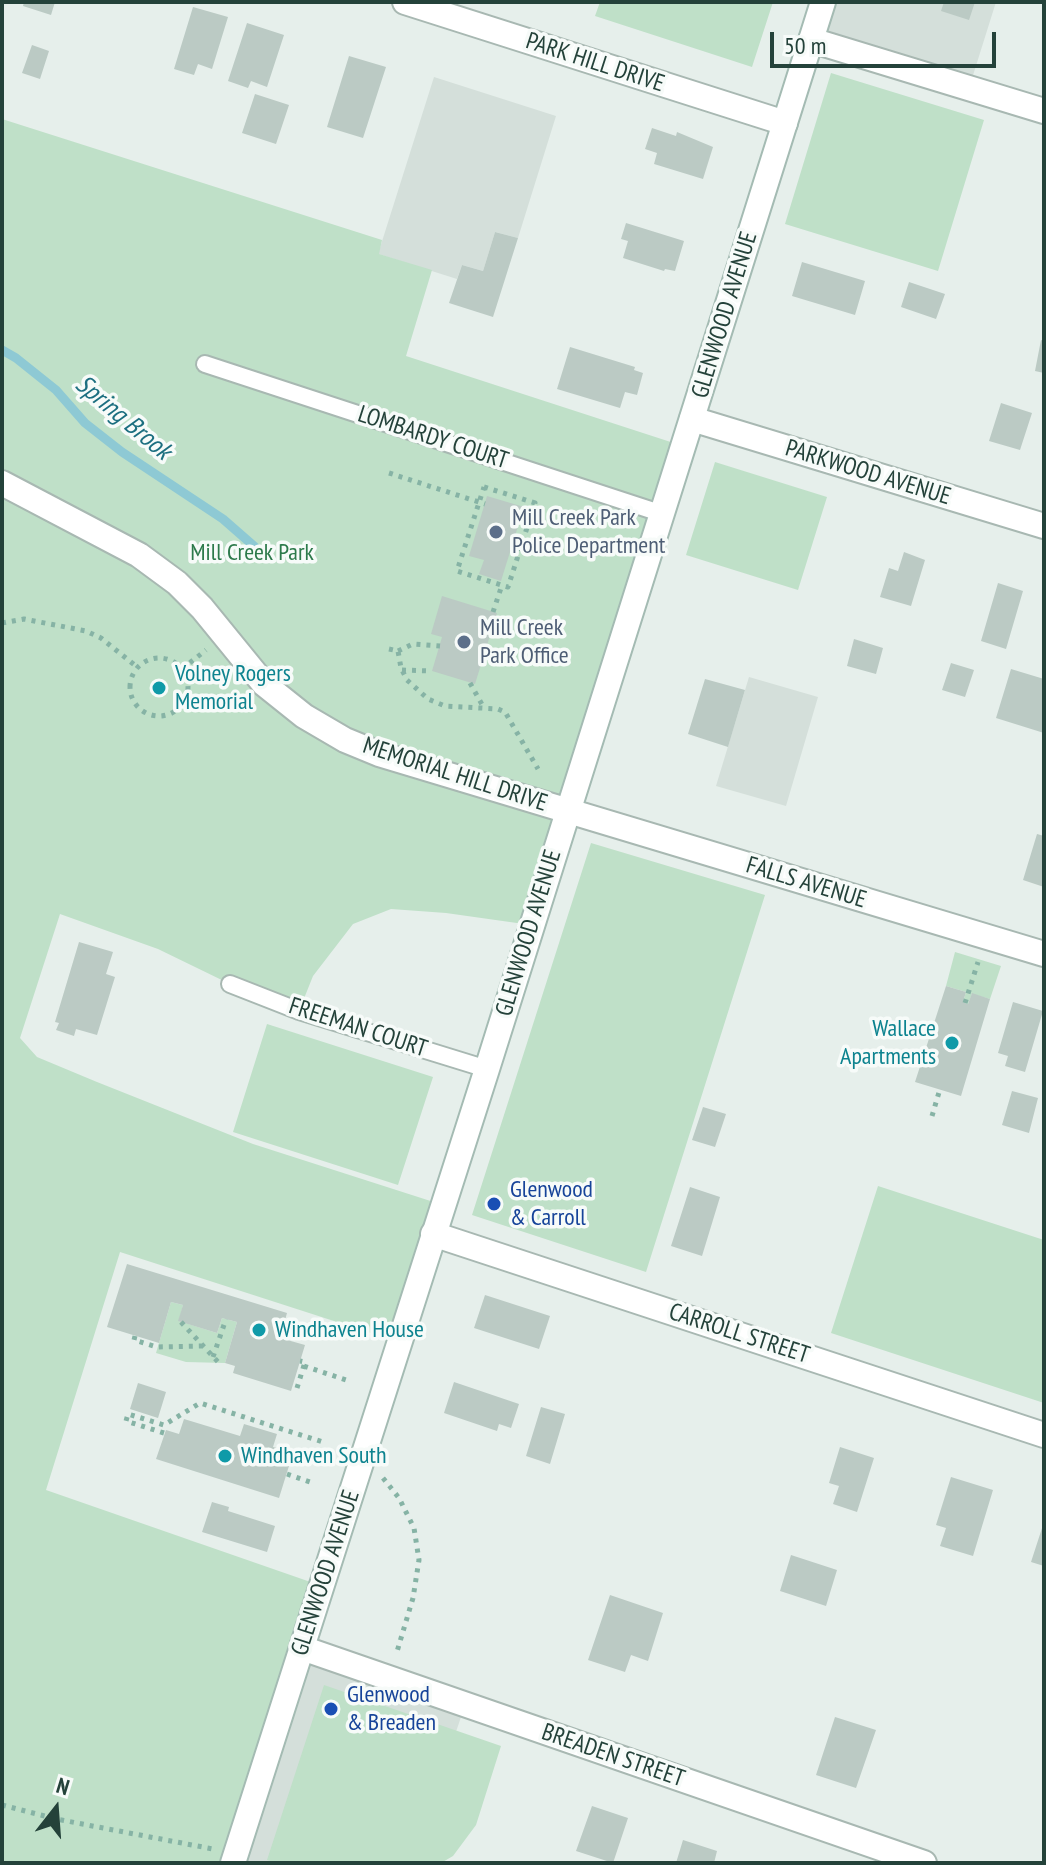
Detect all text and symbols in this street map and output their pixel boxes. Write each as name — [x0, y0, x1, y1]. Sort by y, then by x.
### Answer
scale bar — [774, 16, 1000, 66]
street label: PARK HILL DRIVE — [522, 27, 668, 99]
text: 50 m — [784, 30, 826, 61]
street label: GLENWOOD AVENUE — [686, 228, 764, 402]
water label: Spring Brook — [69, 369, 177, 467]
street label: LOMBARDY COURT — [354, 400, 512, 476]
street label: PARKWOOD AVENUE — [782, 434, 954, 512]
place label: Mill Creek Park Police Department — [512, 504, 665, 560]
marker: Mill Creek Park Police Department — [487, 523, 505, 541]
park label: Mill Creek Park — [190, 539, 314, 567]
place label: Mill Creek Park Office — [480, 614, 569, 670]
marker: Mill Creek Park Office — [455, 633, 473, 651]
place label: Volney Rogers Memorial — [175, 660, 291, 716]
marker: Volney Rogers Memorial — [150, 679, 168, 697]
street label: MEMORIAL HILL DRIVE — [359, 732, 551, 818]
street label: GLENWOOD AVENUE — [490, 846, 568, 1020]
street label: FALLS AVENUE — [742, 851, 870, 915]
street label: FREEMAN COURT — [285, 992, 431, 1064]
place label: Wallace Apartments — [840, 1015, 936, 1071]
marker: Wallace Apartments — [943, 1034, 961, 1052]
place label: Glenwood & Carroll — [510, 1176, 593, 1232]
marker: Glenwood & Carroll — [485, 1195, 503, 1213]
street label: CARROLL STREET — [665, 1298, 813, 1370]
place label: Windhaven House — [275, 1316, 424, 1344]
marker: Windhaven House — [250, 1321, 268, 1339]
place label: Windhaven South — [241, 1442, 386, 1470]
marker: Windhaven South — [216, 1447, 234, 1465]
street label: GLENWOOD AVENUE — [286, 1487, 366, 1659]
place label: Glenwood & Breaden — [347, 1681, 436, 1737]
marker: Glenwood & Breaden — [322, 1700, 340, 1718]
street label: BREADEN STREET — [538, 1718, 688, 1794]
north arrow — [16, 1769, 96, 1849]
text: N — [53, 1771, 73, 1801]

